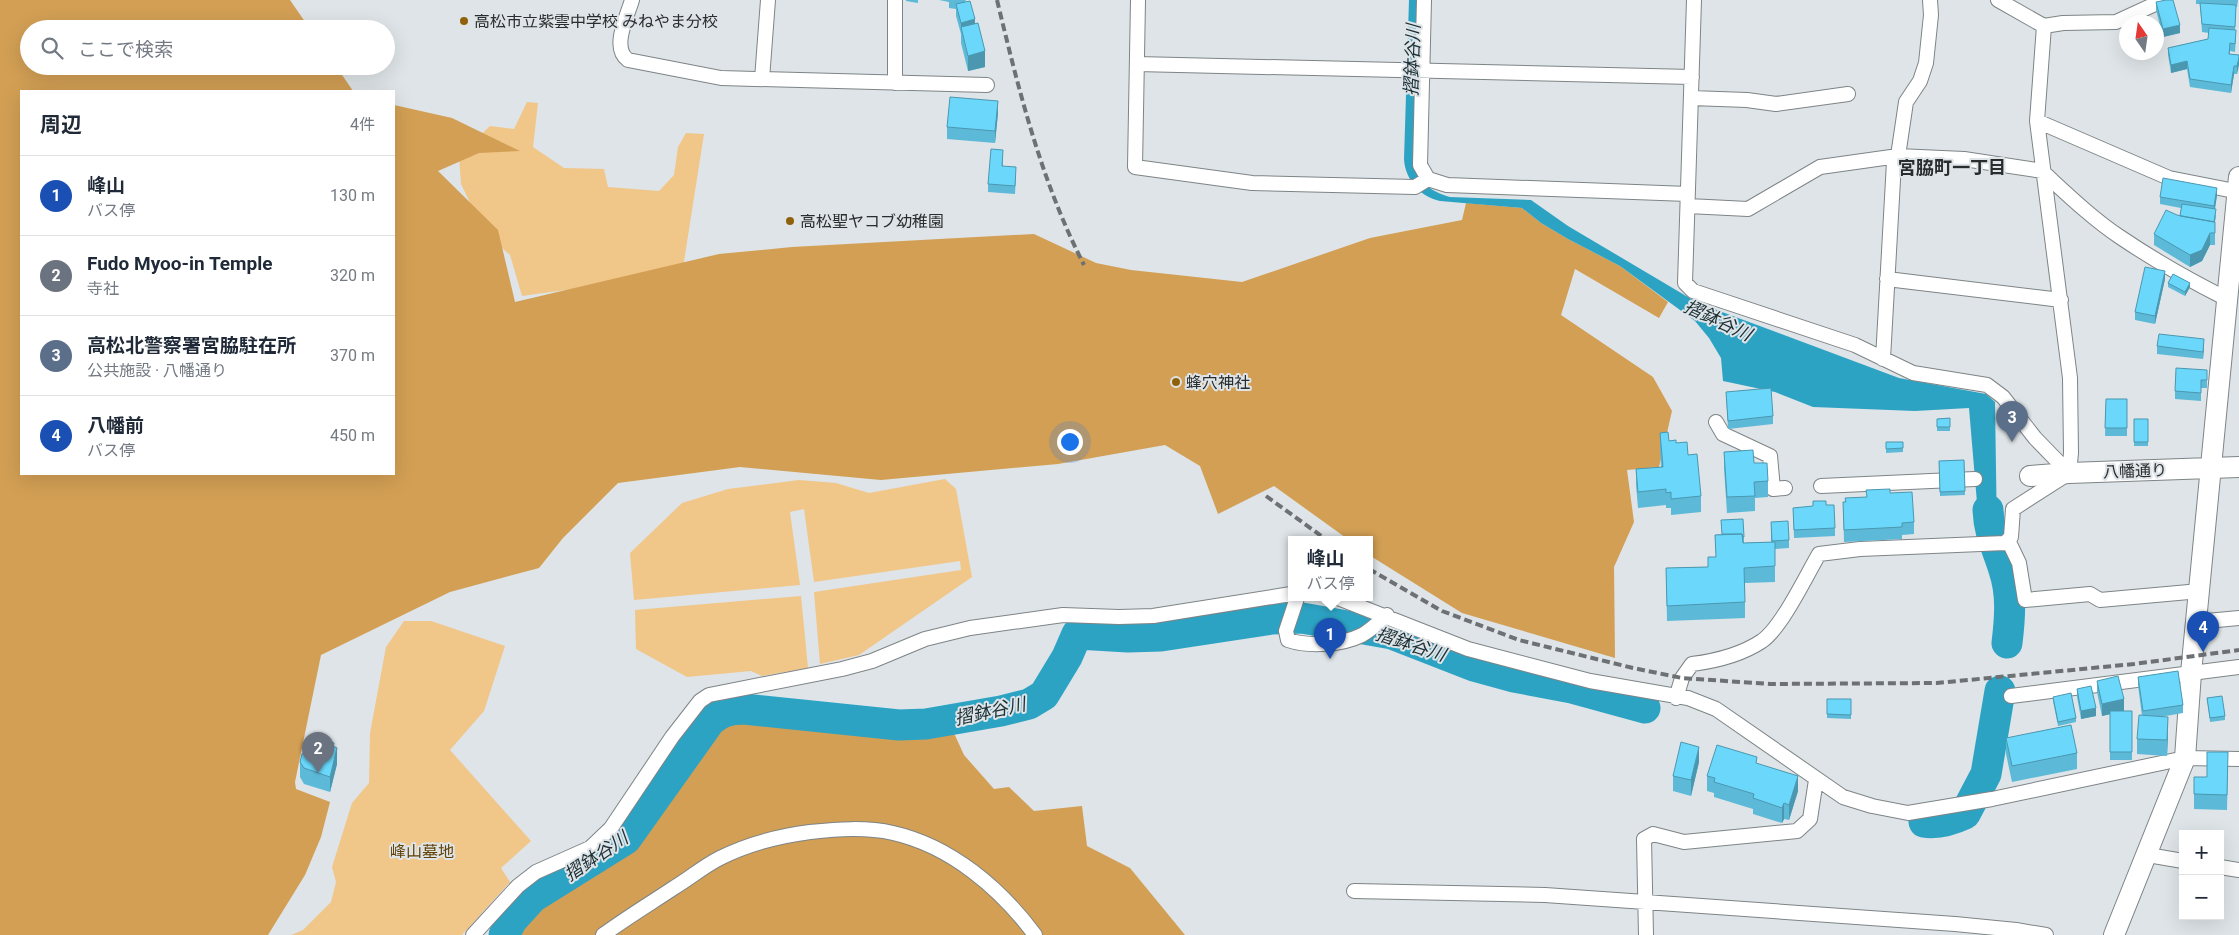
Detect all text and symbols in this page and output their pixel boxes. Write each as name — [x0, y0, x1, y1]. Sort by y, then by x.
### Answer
place label: 高松市立紫雲中学校 みねやま分校 — [474, 12, 718, 31]
marker: 高松市立紫雲中学校 みねやま分校 — [458, 15, 470, 27]
north arrow — [2119, 15, 2164, 60]
search box — [20, 20, 395, 75]
water label: 摺鉢谷川 — [1400, 22, 1424, 96]
icon: search — [38, 34, 66, 62]
text: ここで検索 — [78, 38, 173, 61]
text: 周辺 — [40, 113, 82, 137]
text: 4件 — [350, 115, 375, 134]
district label: 宮脇町一丁目 — [1898, 157, 2006, 178]
text: 峰山 — [87, 174, 125, 197]
text: 1 — [51, 186, 61, 205]
text: 130 m — [330, 186, 375, 205]
text: バス停 — [87, 201, 135, 220]
place label: 高松聖ヤコブ幼稚園 — [800, 212, 944, 231]
marker: 高松聖ヤコブ幼稚園 — [784, 215, 796, 227]
text: Fudo Myoo-in Temple — [87, 252, 273, 275]
text: 2 — [51, 266, 61, 285]
text: 320 m — [330, 266, 375, 285]
text: 寺社 — [87, 279, 119, 298]
water label: 摺鉢谷川 — [1681, 295, 1757, 346]
text: 高松北警察署宮脇駐在所 — [87, 334, 296, 357]
text: 3 — [51, 346, 61, 365]
text: 370 m — [330, 346, 375, 365]
text: 公共施設 · 八幡通り — [87, 361, 227, 380]
place label: 蜂穴神社 — [1186, 373, 1250, 392]
marker: 蜂穴神社 — [1170, 376, 1182, 388]
pin: 3 — [1996, 401, 2028, 442]
text: 八幡前 — [87, 414, 144, 437]
text: 4 — [51, 426, 61, 445]
text: 450 m — [330, 426, 375, 445]
your location — [1057, 429, 1083, 455]
text: バス停 — [87, 441, 135, 460]
street label: 八幡通り — [2103, 460, 2167, 482]
popup — [1288, 536, 1373, 601]
text: 峰山 — [1306, 547, 1345, 570]
text: バス停 — [1306, 574, 1355, 593]
pin: 4 — [2187, 611, 2219, 652]
pin: 1 — [1314, 618, 1346, 659]
water label: 摺鉢谷川 — [1374, 623, 1450, 666]
water label: 摺鉢谷川 — [953, 693, 1029, 729]
pin: 2 — [302, 732, 334, 773]
water label: 摺鉢谷川 — [560, 826, 633, 885]
map controls — [2179, 830, 2224, 920]
button: + — [2179, 830, 2224, 875]
park label: 峰山墓地 — [390, 842, 454, 861]
button: − — [2179, 875, 2224, 920]

